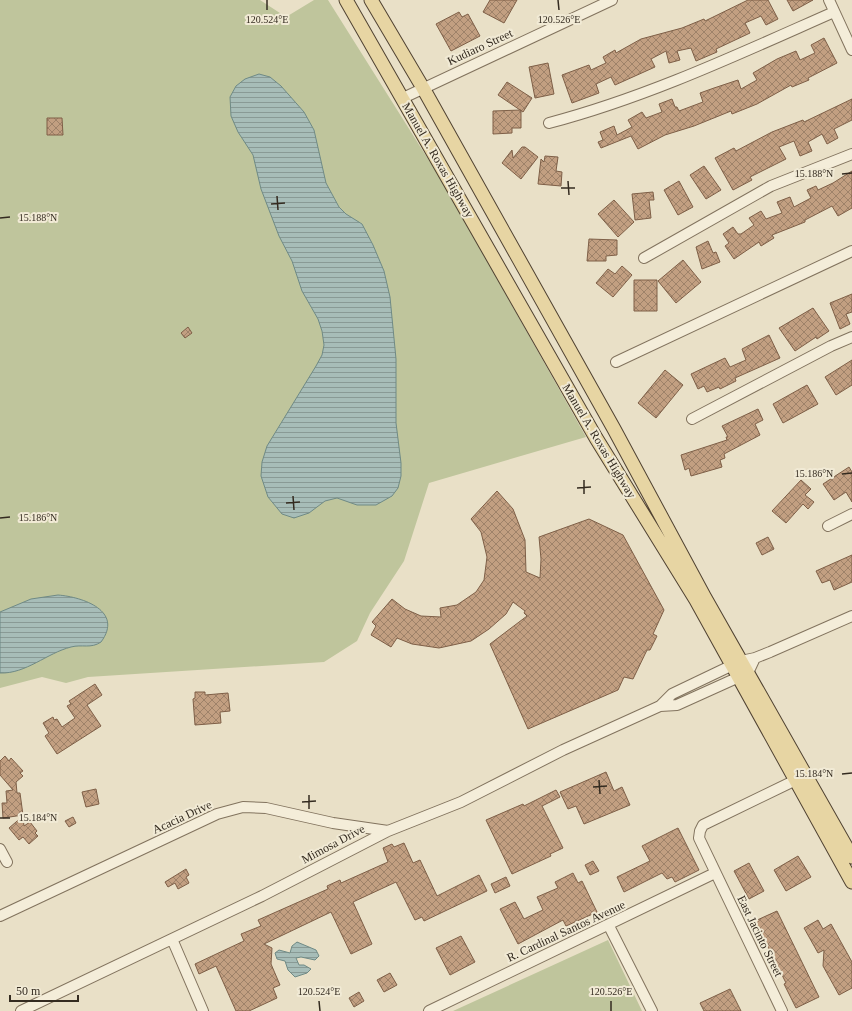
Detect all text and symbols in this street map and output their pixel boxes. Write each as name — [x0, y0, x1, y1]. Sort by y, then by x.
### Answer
text: 120.524°E — [246, 14, 288, 25]
text: 120.526°E — [538, 14, 580, 25]
street label: Kudiaro Street — [445, 26, 515, 68]
street label: Manuel A. Roxas Highway — [399, 100, 477, 220]
text: 15.188°N — [795, 168, 833, 179]
text: 15.188°N — [19, 212, 57, 223]
street label: Manuel A. Roxas Highway — [559, 381, 639, 501]
text: 15.186°N — [795, 468, 833, 479]
text: 15.186°N — [19, 512, 57, 523]
text: 15.184°N — [795, 768, 833, 779]
street label: Acacia Drive — [150, 797, 214, 837]
text: 15.184°N — [19, 812, 57, 823]
street label: Mimosa Drive — [299, 821, 367, 867]
street label: East Jacinto Street — [734, 893, 786, 980]
street label: R. Cardinal Santos Avenue — [505, 897, 627, 965]
scale bar — [10, 977, 78, 1003]
text: 50 m — [16, 984, 41, 998]
text: 120.524°E — [298, 986, 340, 997]
text: 120.526°E — [590, 986, 632, 997]

